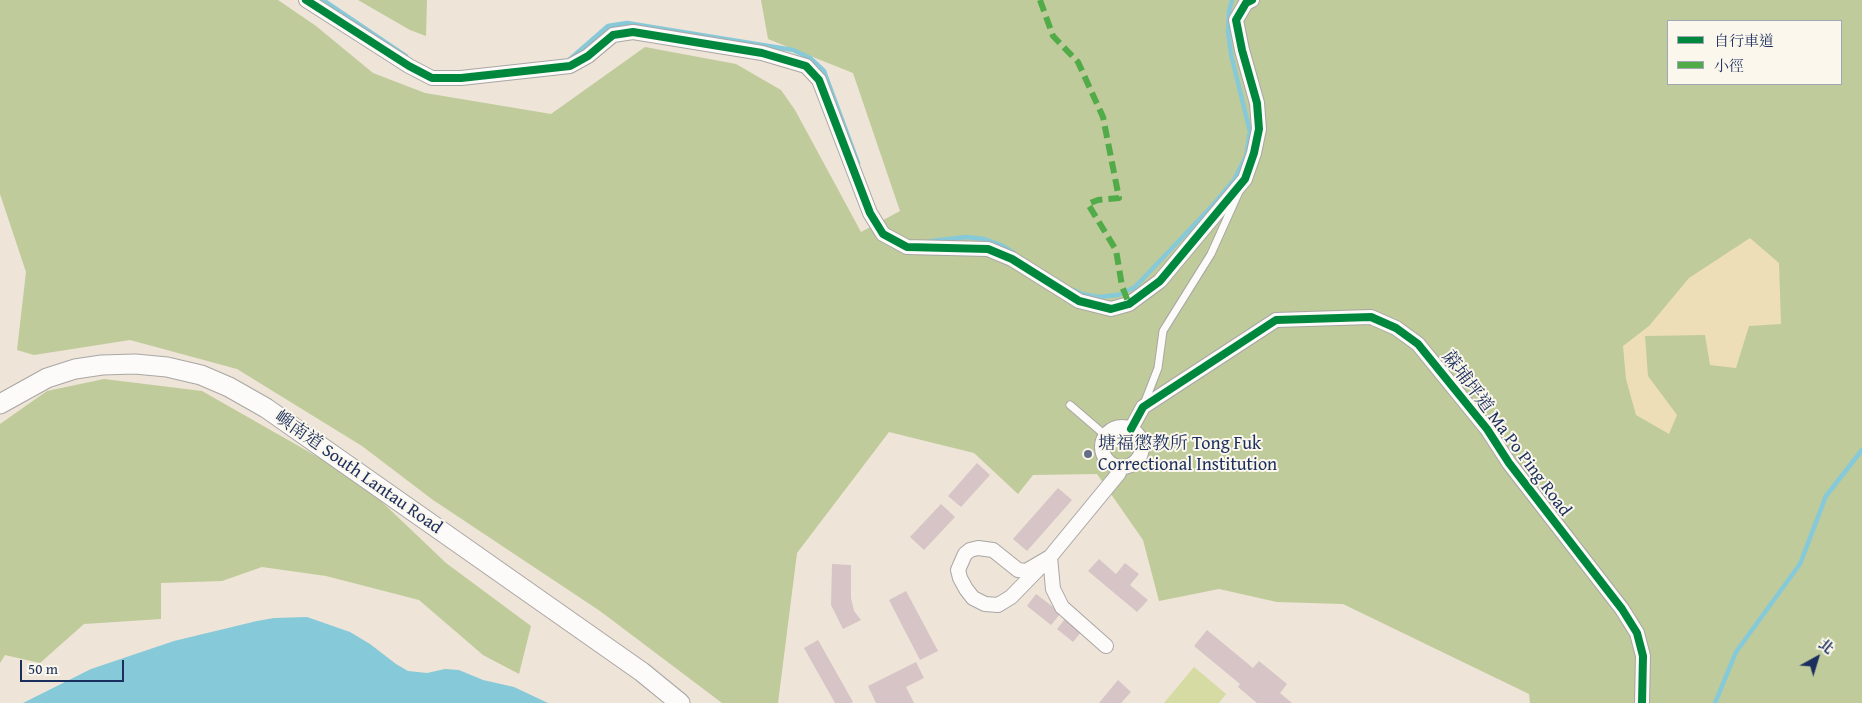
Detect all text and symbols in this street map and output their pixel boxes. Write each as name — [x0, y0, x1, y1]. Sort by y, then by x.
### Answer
legend — [1667, 20, 1842, 85]
text: 自行車道 — [1714, 30, 1774, 51]
text: 小徑 — [1714, 55, 1744, 76]
street label: 蔴埔坪道 Ma Po Ping Road — [1437, 347, 1575, 521]
street label: 嶼南道 South Lantau Road — [270, 407, 446, 539]
place label: 塘福懲教所 Tong Fuk Correctional Institution — [1098, 433, 1277, 476]
marker: 塘福懲教所 Tong Fuk Correctional Institution — [1082, 448, 1094, 460]
north arrow — [1792, 633, 1842, 683]
text: 北 — [1815, 634, 1838, 659]
scale bar — [22, 650, 126, 682]
text: 50 m — [28, 658, 58, 679]

